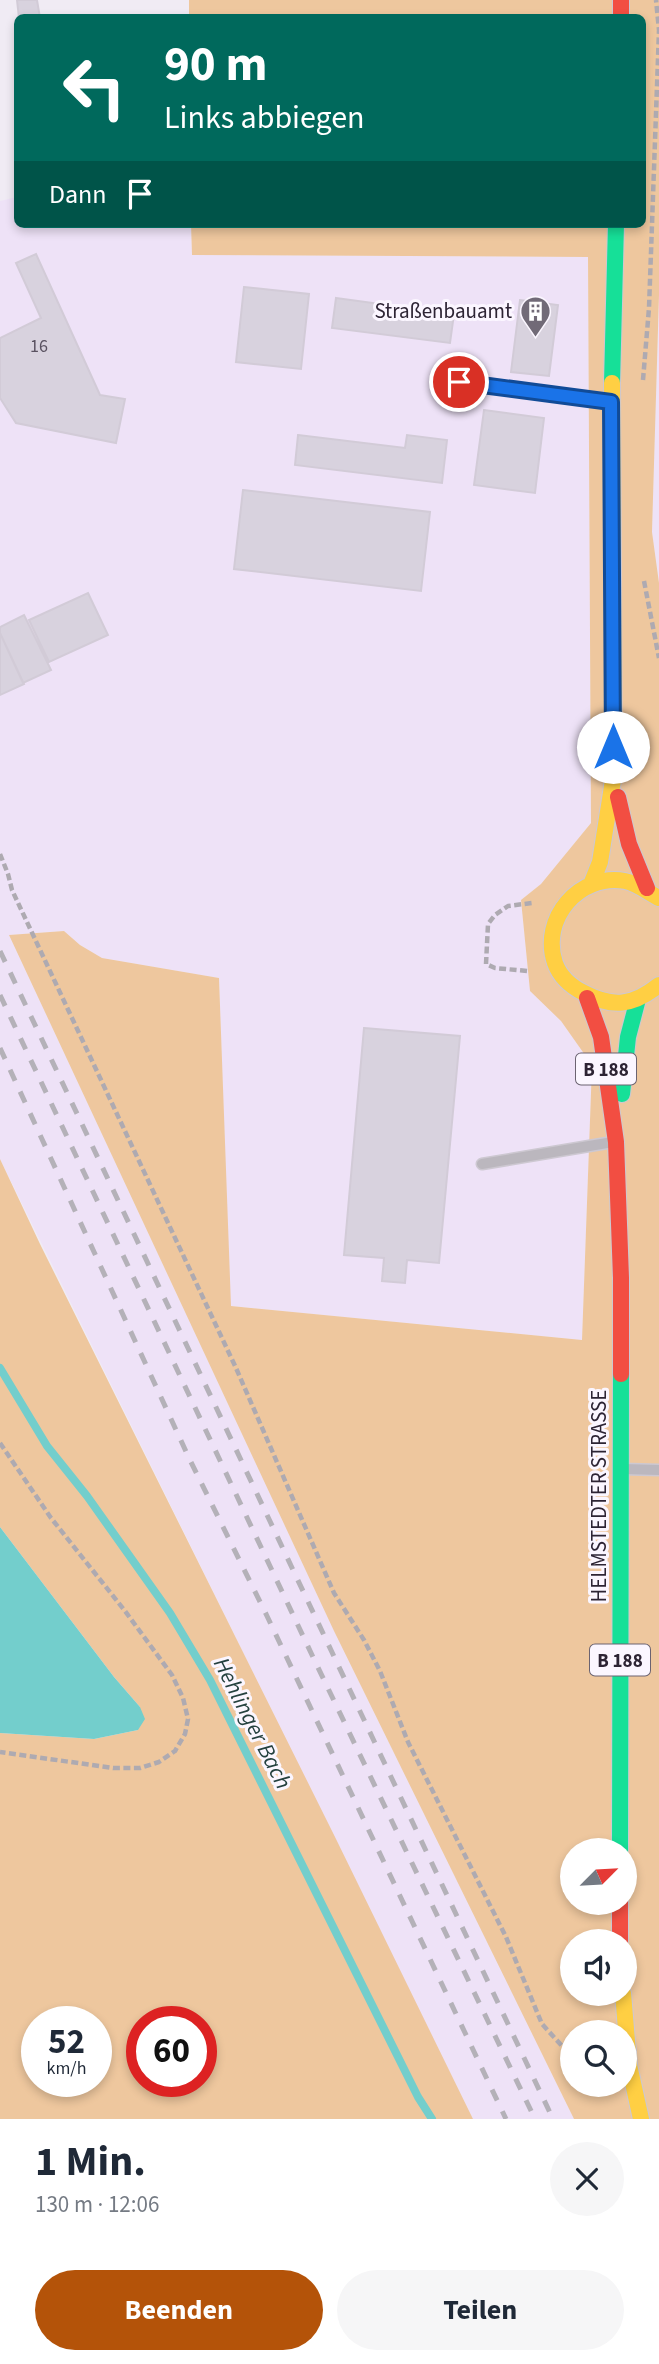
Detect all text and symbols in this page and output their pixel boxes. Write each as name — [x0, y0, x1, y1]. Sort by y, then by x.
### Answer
text: 90 m — [164, 30, 268, 100]
icon: left — [49, 42, 140, 133]
text: Links abbiegen — [164, 95, 365, 141]
icon: arrive — [121, 175, 159, 213]
text: Dann — [49, 176, 107, 213]
building icon: Straßenbauamt — [518, 294, 552, 338]
place label: Straßenbauamt — [374, 296, 512, 326]
house number: 16 — [30, 334, 48, 359]
pin — [429, 352, 489, 412]
icon: arrive — [440, 363, 478, 401]
position arrow — [576, 710, 650, 784]
road number: B 188 — [576, 1054, 636, 1084]
street label: HELMSTEDTER STRASSE — [584, 1390, 614, 1602]
road number: B 188 — [590, 1644, 650, 1676]
water label: Hehlinger Bach — [205, 1652, 300, 1795]
north arrow — [560, 1838, 637, 1914]
map controls — [560, 1838, 637, 2097]
button: sound — [560, 1929, 637, 2006]
speed limit sign: 60 — [126, 2006, 217, 2097]
text: 52 — [48, 2017, 85, 2067]
button: search — [560, 2020, 637, 2097]
text: km/h — [47, 2056, 86, 2081]
text: 1 Min. — [35, 2132, 146, 2192]
button: close — [550, 2142, 624, 2216]
text: 130 m · 12:06 — [35, 2188, 159, 2221]
button: Beenden — [35, 2270, 323, 2350]
button: Teilen — [337, 2270, 624, 2350]

